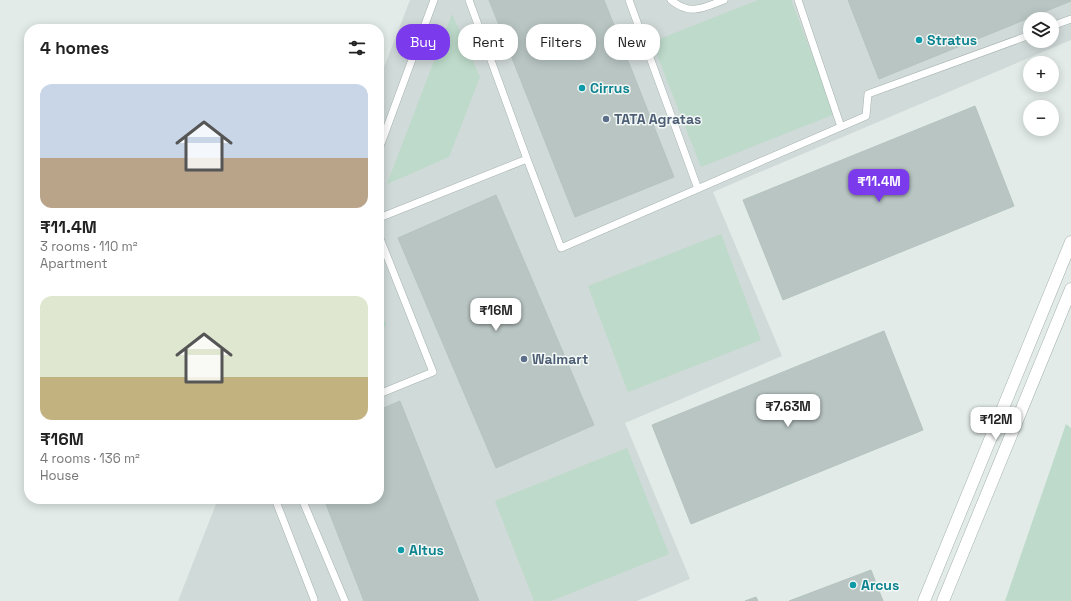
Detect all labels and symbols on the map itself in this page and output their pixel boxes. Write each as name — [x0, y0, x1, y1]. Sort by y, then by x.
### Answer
place label: Stratus — [927, 31, 977, 49]
marker: Stratus — [914, 35, 924, 45]
place label: Cirrus — [590, 79, 630, 97]
marker: Cirrus — [577, 83, 587, 93]
place label: TATA Agratas — [614, 110, 701, 128]
marker: TATA Agratas — [601, 114, 611, 124]
pin: ₹11.4M — [846, 169, 912, 203]
pin: ₹16M — [472, 298, 520, 332]
place label: Walmart — [532, 350, 588, 368]
marker: Walmart — [519, 354, 529, 364]
pin: ₹7.63M — [755, 394, 821, 428]
pin: ₹12M — [972, 407, 1020, 441]
place label: Altus — [409, 541, 444, 559]
marker: Altus — [396, 545, 406, 555]
place label: Arcus — [861, 576, 899, 594]
marker: Arcus — [848, 580, 858, 590]

